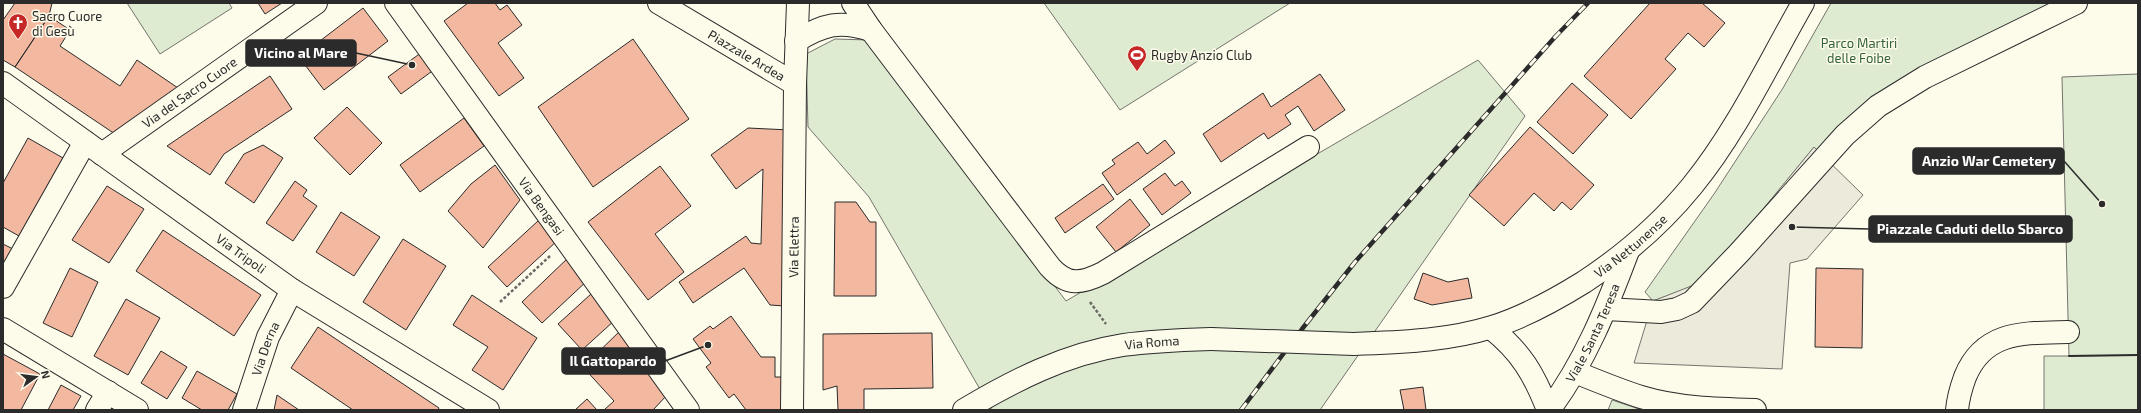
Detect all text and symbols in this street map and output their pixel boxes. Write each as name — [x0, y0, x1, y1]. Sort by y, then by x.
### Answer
place label: Sacro Cuore di Gesù — [32, 8, 102, 39]
church icon: Sacro Cuore di Gesù — [7, 12, 29, 40]
street label: Piazzale Ardea — [705, 26, 788, 84]
park label: Parco Martiri delle Foibe — [1821, 35, 1897, 66]
callout: Vicino al Mare — [246, 40, 356, 66]
text: Vicino al Mare — [254, 44, 348, 61]
sports icon: Rugby Anzio Club — [1126, 44, 1148, 72]
place label: Rugby Anzio Club — [1151, 47, 1252, 63]
street label: Via del Sacro Cuore — [139, 53, 240, 131]
callout: Anzio War Cemetery — [1913, 148, 2064, 174]
text: Anzio War Cemetery — [1922, 152, 2056, 169]
street label: Via Bengasi — [515, 174, 568, 238]
street label: Via Nettunense — [1591, 211, 1670, 281]
street label: Via Elettra — [785, 216, 802, 278]
callout: Piazzale Caduti dello Sbarco — [1869, 216, 2072, 242]
text: Piazzale Caduti dello Sbarco — [1877, 220, 2063, 237]
street label: Via Tripoli — [213, 230, 269, 277]
street label: Viale Santa Teresa — [1562, 281, 1623, 385]
street label: Via Derna — [248, 319, 283, 378]
street label: Via Roma — [1124, 332, 1180, 353]
callout: Il Gattopardo — [562, 348, 665, 374]
text: Il Gattopardo — [569, 352, 657, 369]
north arrow — [16, 357, 56, 397]
text: N — [39, 369, 53, 380]

